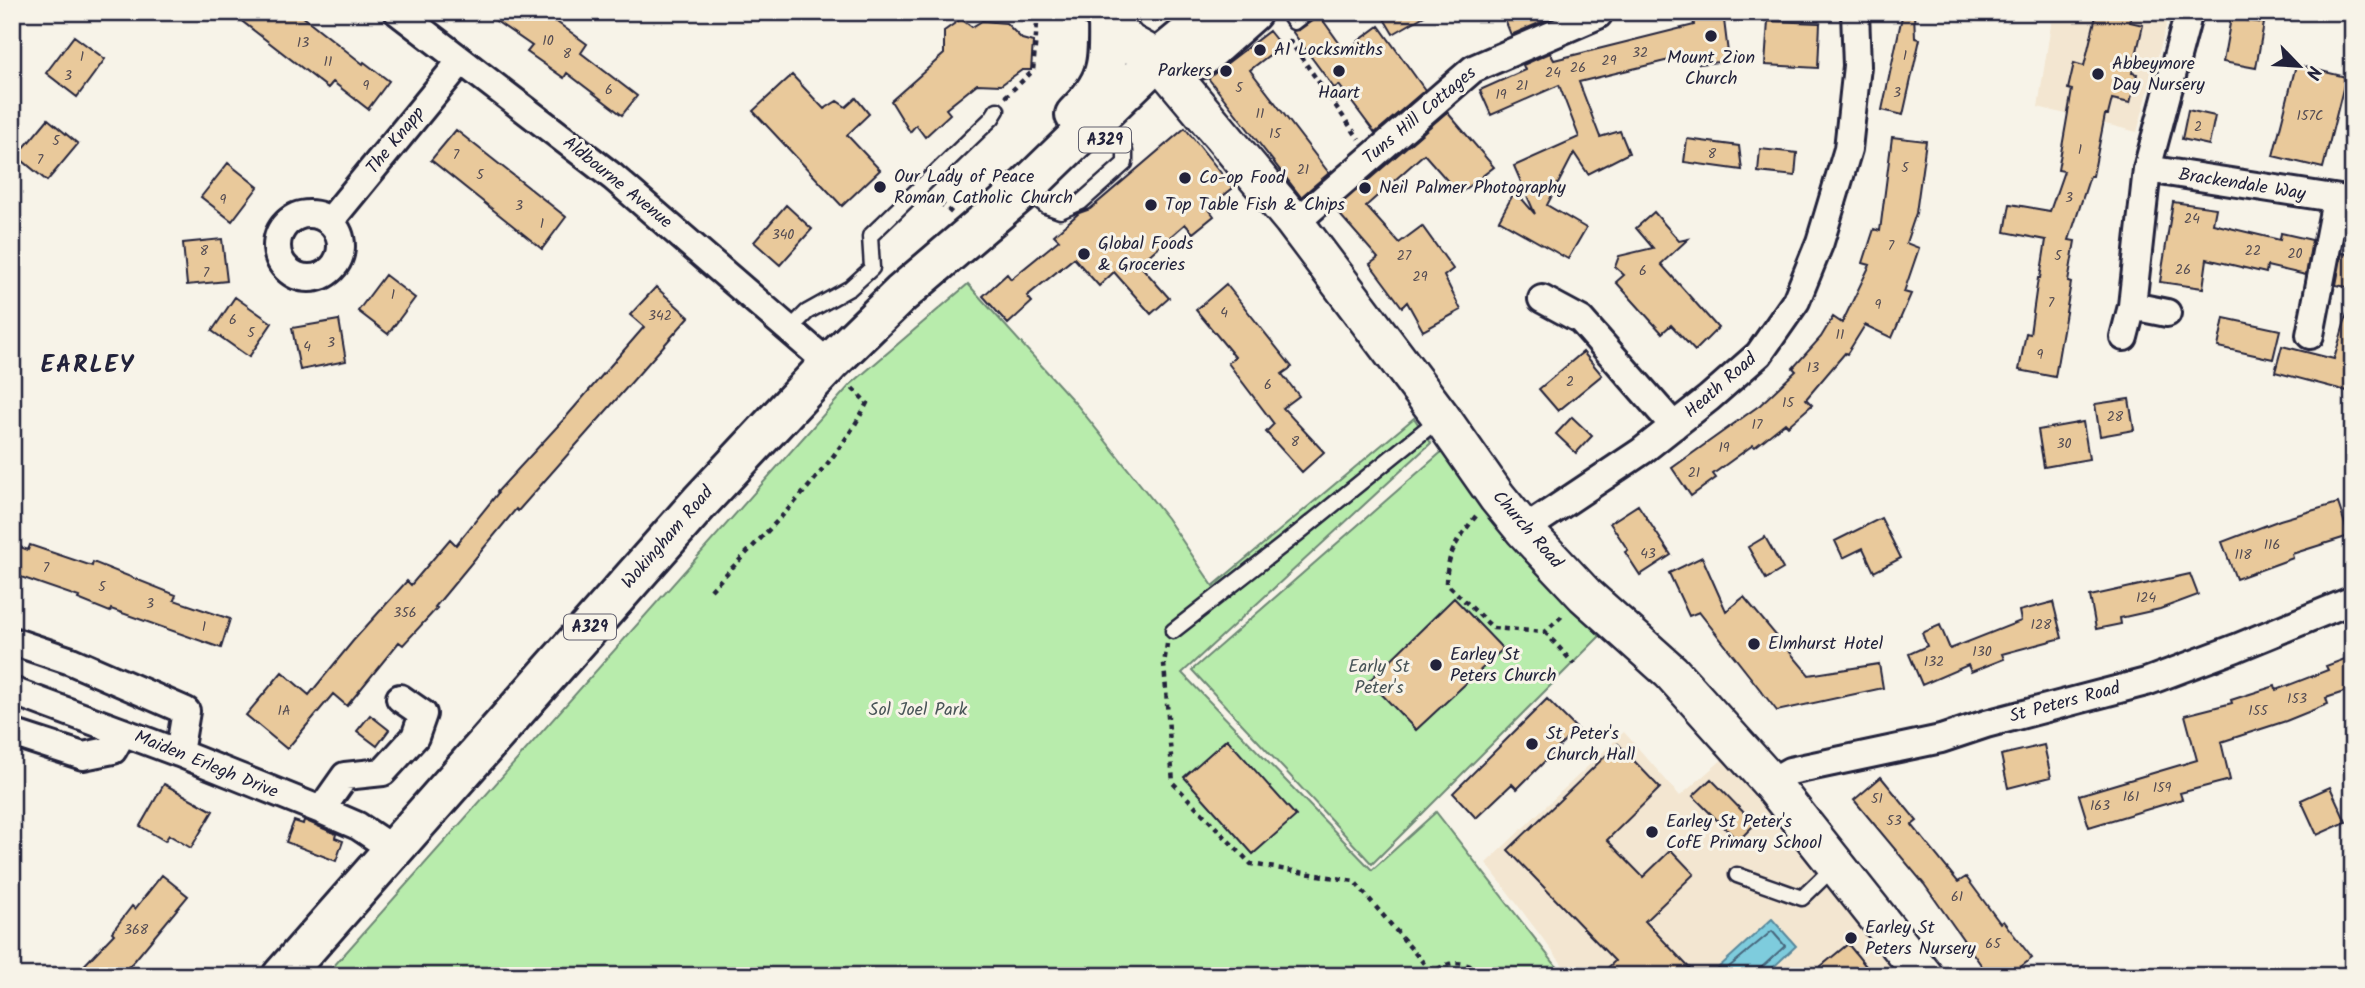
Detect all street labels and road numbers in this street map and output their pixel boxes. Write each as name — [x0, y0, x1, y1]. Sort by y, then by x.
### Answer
street label: Tuns Hill Cottages — [1357, 59, 1483, 172]
street label: The Knapp — [359, 100, 433, 181]
road number: A329 — [1079, 128, 1131, 152]
street label: Aldbourne Avenue — [556, 129, 678, 237]
street label: Brackendale Way — [2176, 161, 2308, 209]
street label: Heath Road — [1678, 345, 1765, 426]
street label: Wokingham Road — [615, 479, 722, 596]
street label: Church Road — [1485, 484, 1570, 577]
road number: A329 — [564, 614, 616, 640]
street label: St Peters Road — [2006, 674, 2125, 732]
street label: Maiden Erlegh Drive — [130, 723, 282, 807]

